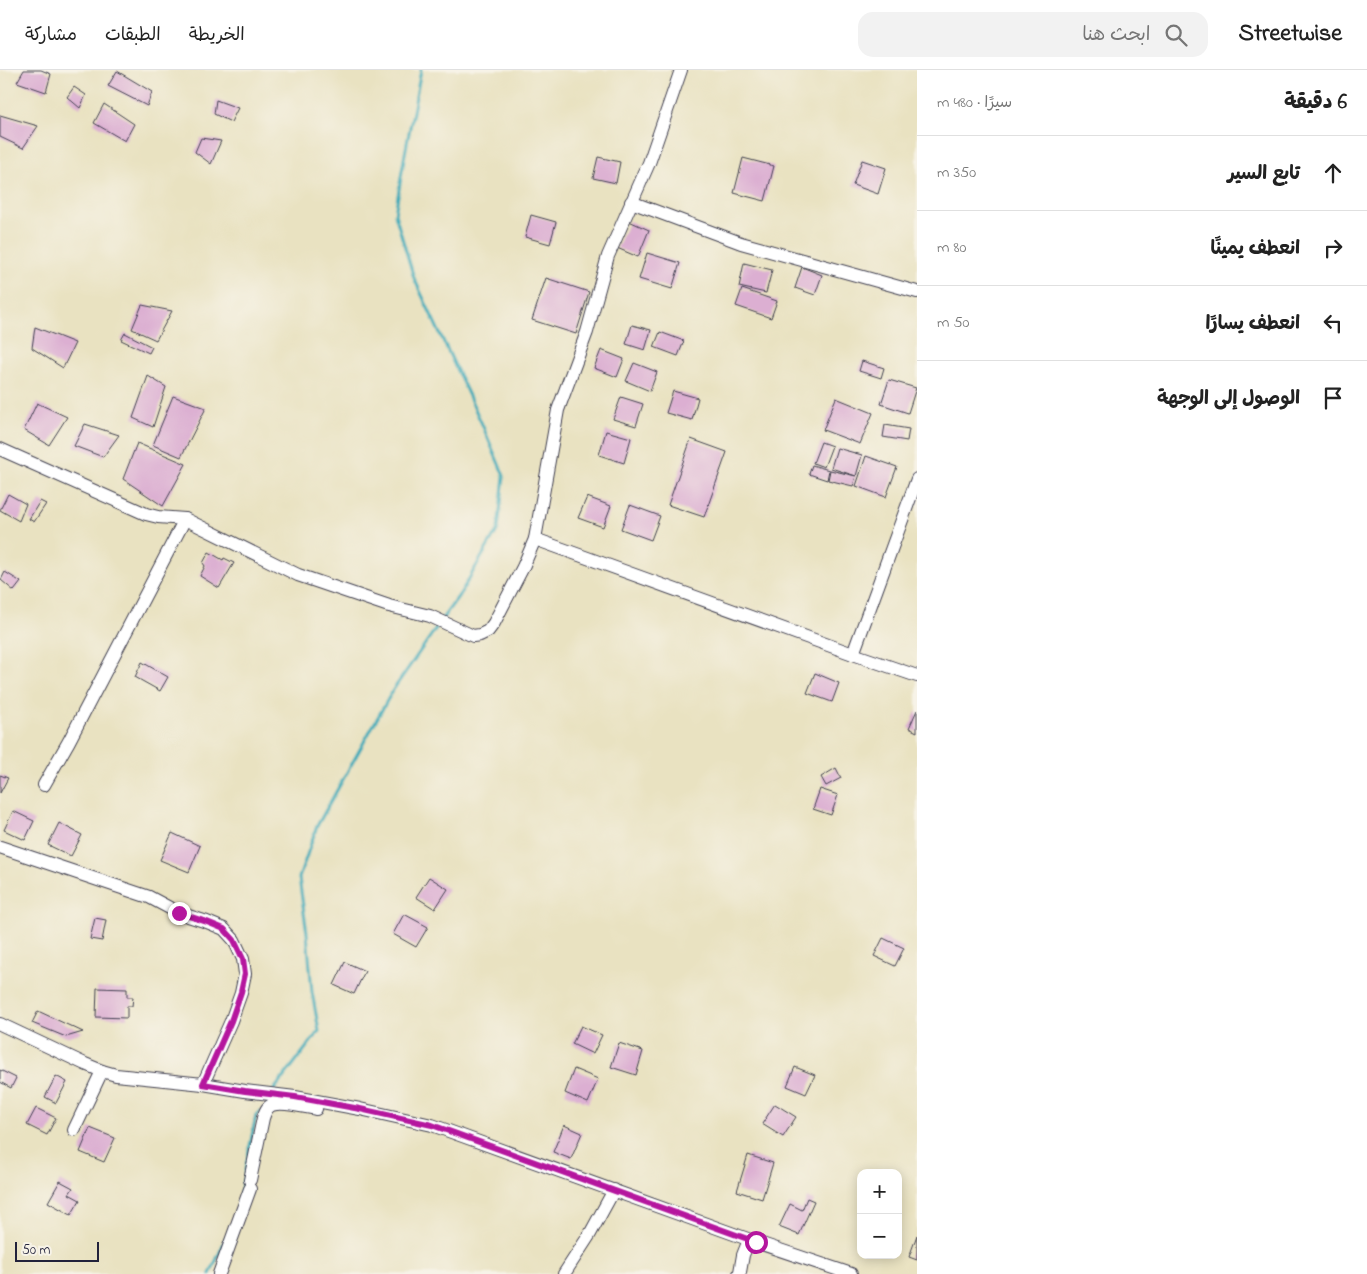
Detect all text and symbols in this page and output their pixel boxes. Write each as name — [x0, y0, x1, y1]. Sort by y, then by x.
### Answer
search box — [858, 12, 1208, 57]
text: Streetwise — [1238, 17, 1342, 52]
icon: search — [1162, 21, 1190, 49]
text: ابحث هنا — [1082, 22, 1150, 49]
text: مشاركة — [25, 23, 77, 49]
text: الطبقات — [105, 23, 161, 49]
text: الخريطة — [189, 23, 245, 49]
text: 6 دقيقة — [1284, 88, 1347, 118]
text: سيرًا · 480 m — [937, 91, 1012, 115]
icon: ahead — [1319, 159, 1347, 187]
text: 350 m — [937, 161, 976, 185]
text: تابع السير — [1228, 161, 1300, 188]
icon: right — [1319, 234, 1347, 262]
text: 80 m — [937, 236, 966, 260]
text: انعطف يمينًا — [1210, 236, 1300, 263]
icon: left — [1319, 309, 1347, 337]
text: 50 m — [937, 311, 970, 335]
text: انعطف يسارًا — [1205, 311, 1300, 338]
icon: arrive — [1319, 384, 1347, 412]
text: الوصول إلى الوجهة — [1157, 386, 1300, 413]
route end — [168, 902, 191, 925]
map controls — [857, 1169, 902, 1259]
button: + — [857, 1169, 902, 1214]
button: − — [857, 1214, 902, 1259]
route start — [745, 1231, 768, 1254]
scale bar — [15, 1239, 99, 1262]
text: 50 m — [22, 1240, 50, 1261]

